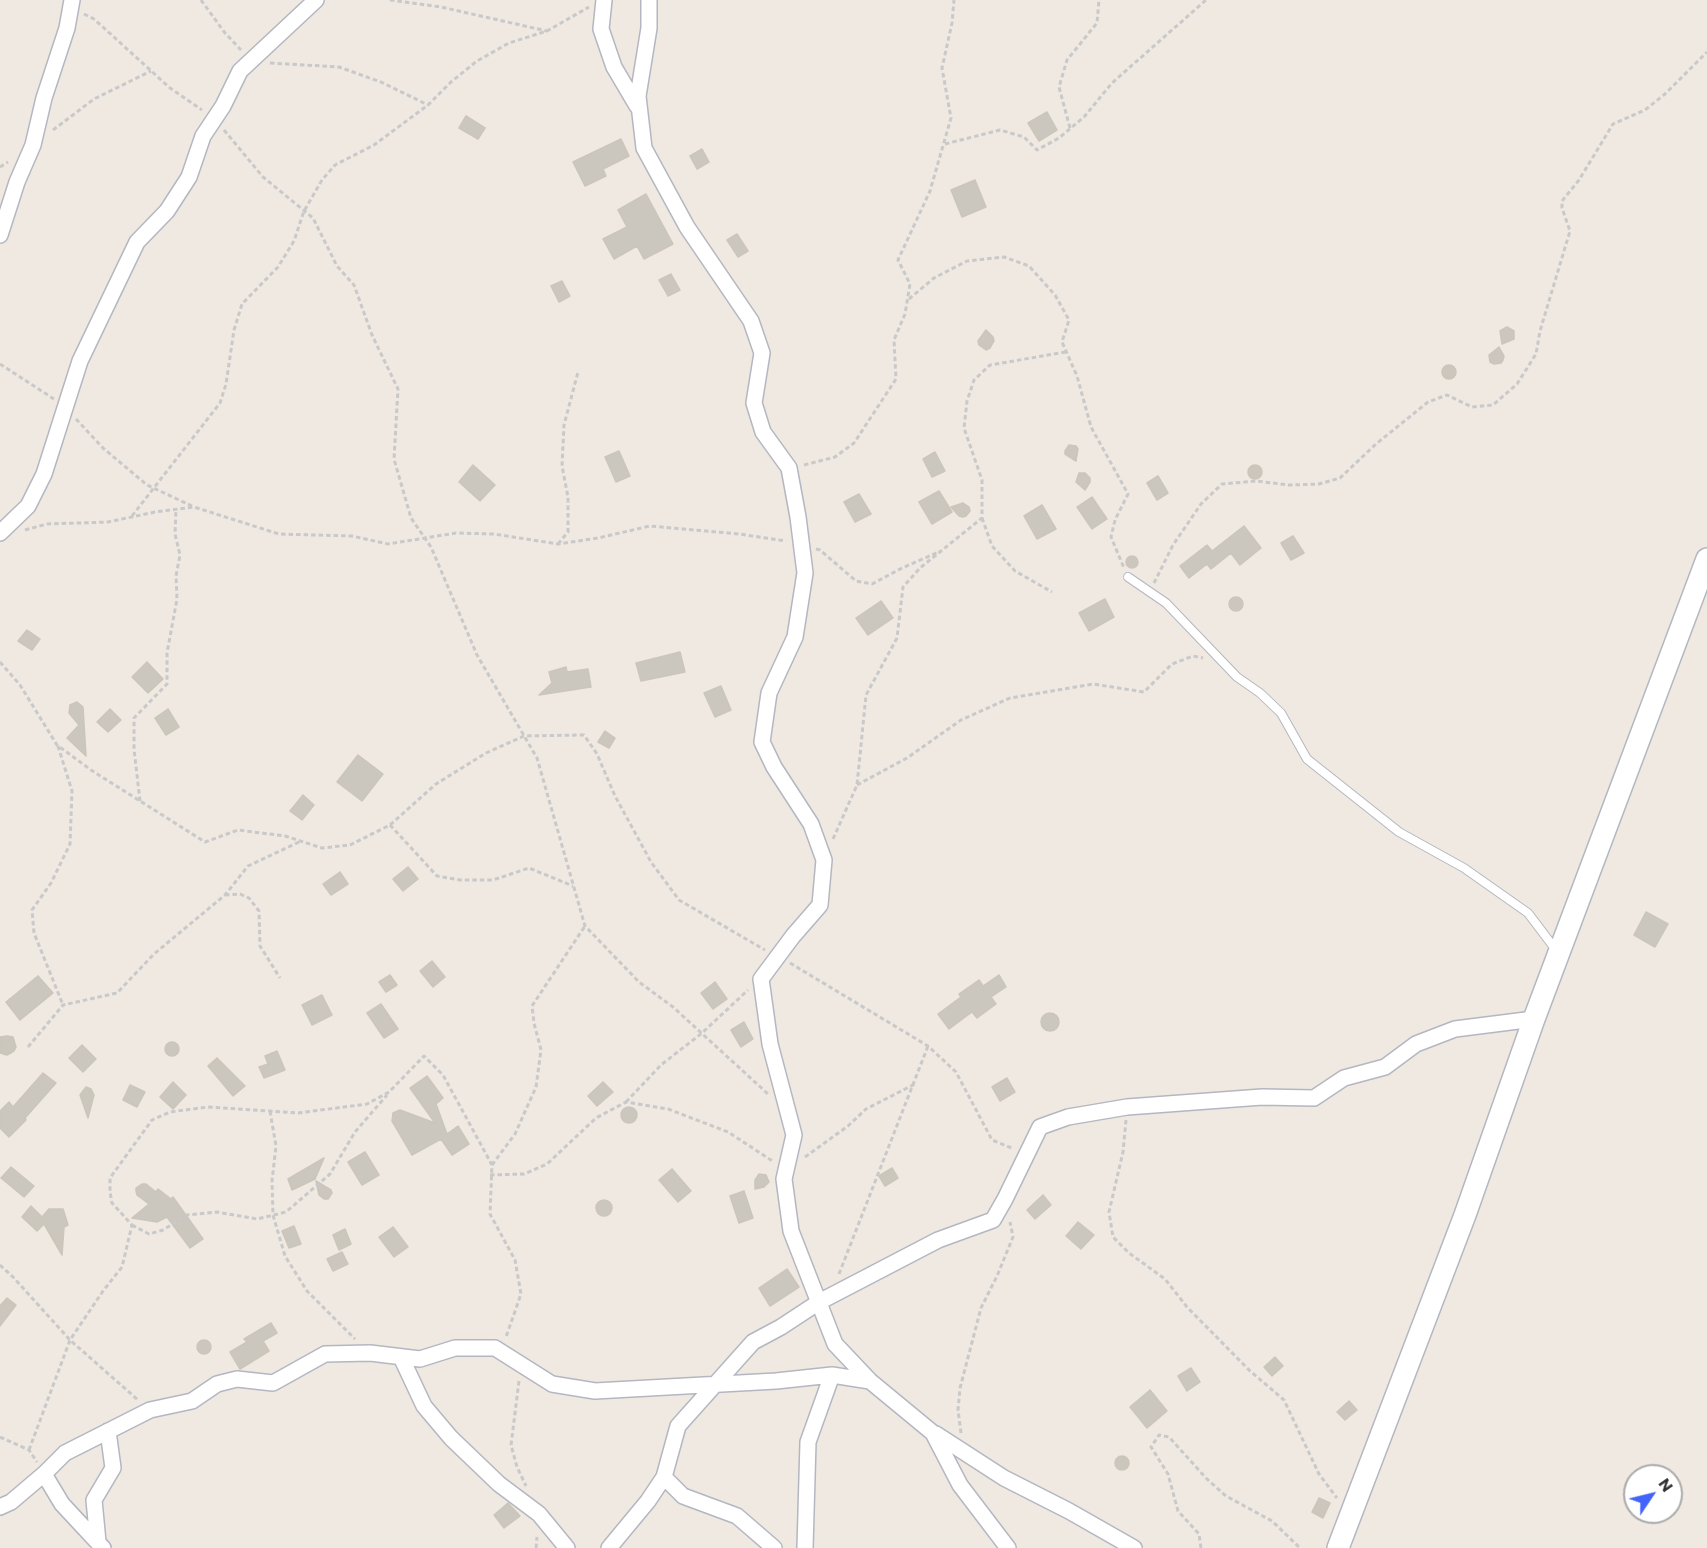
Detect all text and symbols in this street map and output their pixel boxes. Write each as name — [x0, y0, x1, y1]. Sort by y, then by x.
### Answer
north arrow — [1623, 1464, 1683, 1524]
text: N — [1655, 1474, 1678, 1495]

